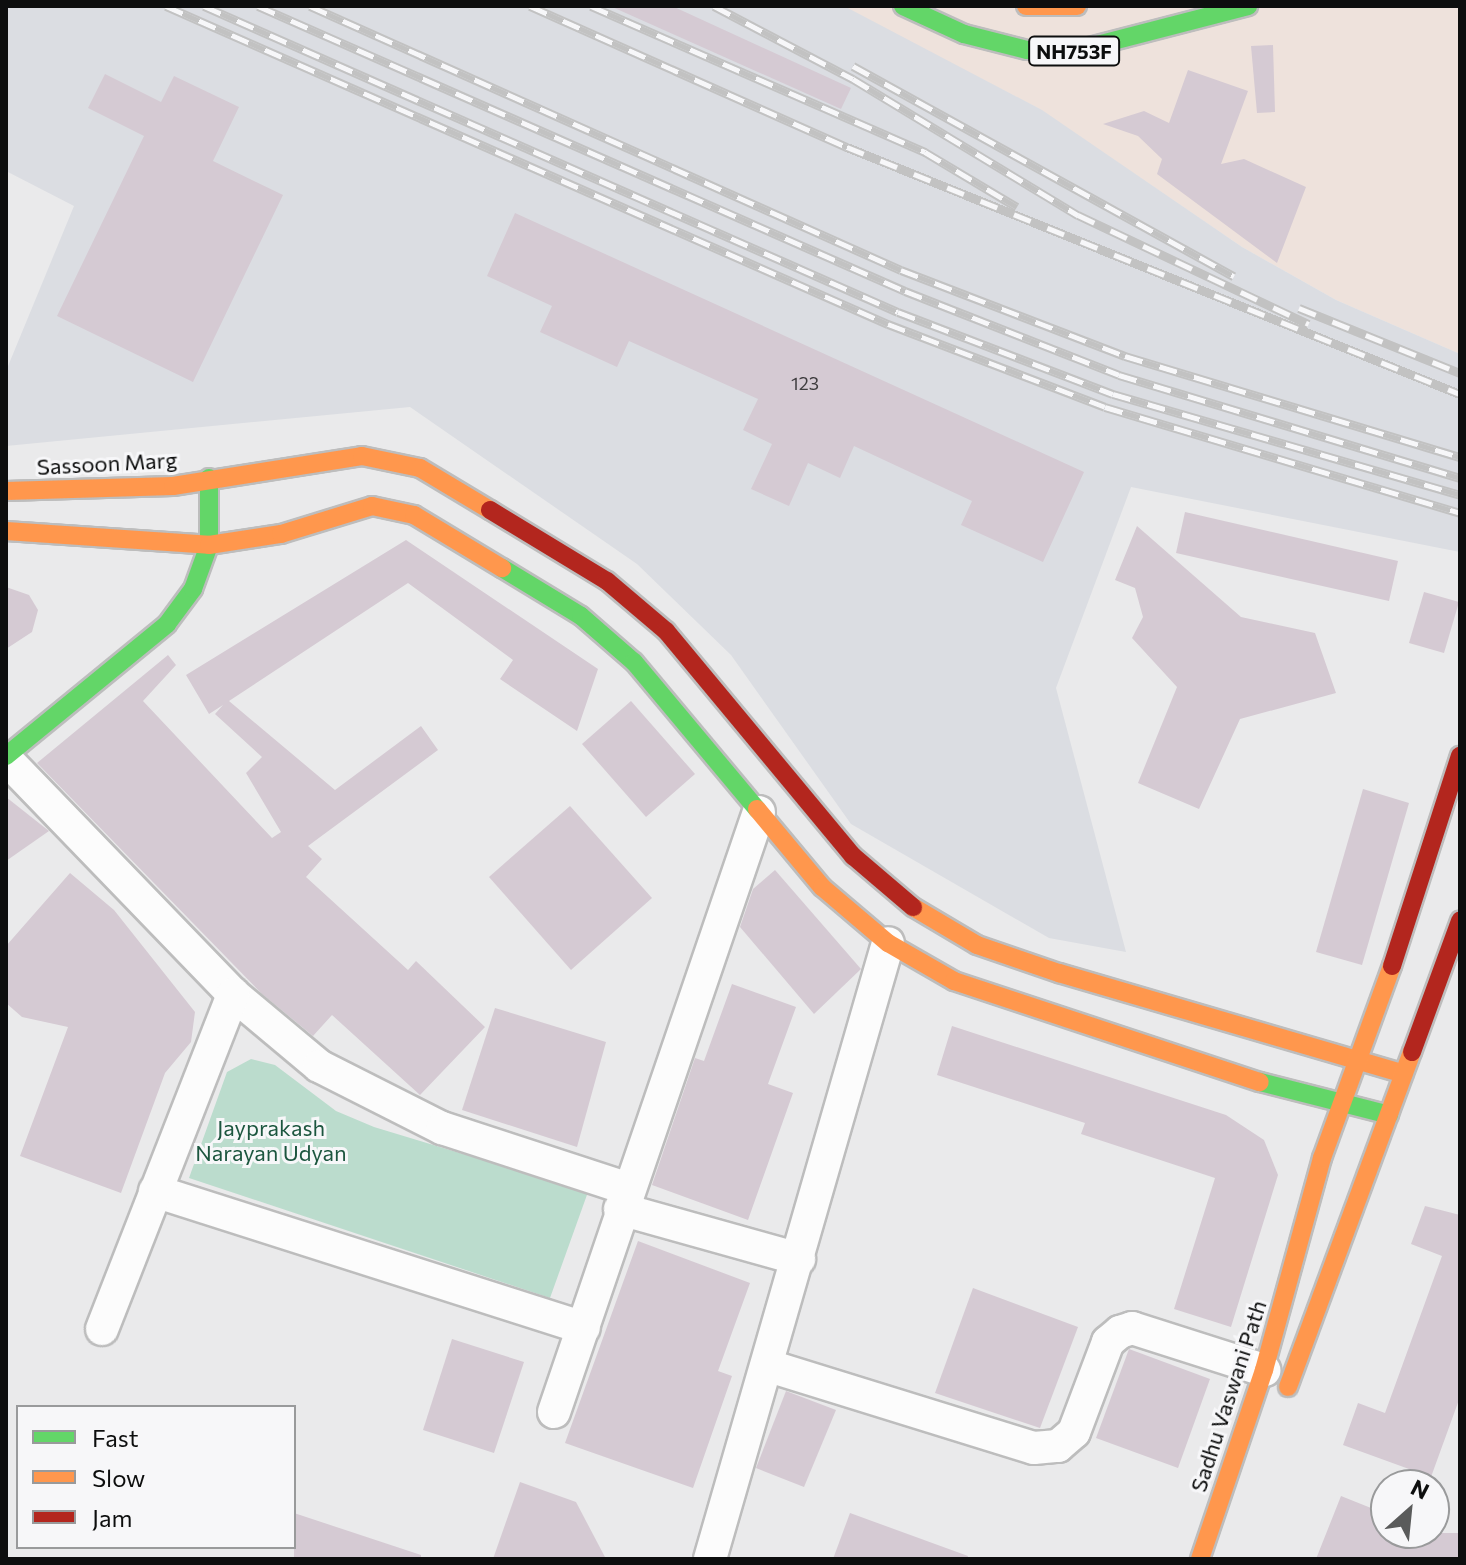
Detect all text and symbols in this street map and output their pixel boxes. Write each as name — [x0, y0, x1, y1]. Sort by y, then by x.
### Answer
road number: NH753F — [1028, 35, 1120, 67]
house number: 123 — [791, 372, 819, 394]
street label: Sassoon Marg — [36, 446, 178, 480]
park label: Jayprakash Narayan Udyan — [195, 1114, 347, 1166]
street label: Sadhu Vaswani Path — [1185, 1297, 1271, 1495]
legend — [16, 1405, 296, 1549]
text: Fast — [92, 1423, 139, 1452]
text: Slow — [92, 1463, 145, 1492]
north arrow — [1370, 1469, 1450, 1549]
text: N — [1407, 1473, 1434, 1505]
text: Jam — [92, 1503, 132, 1532]

